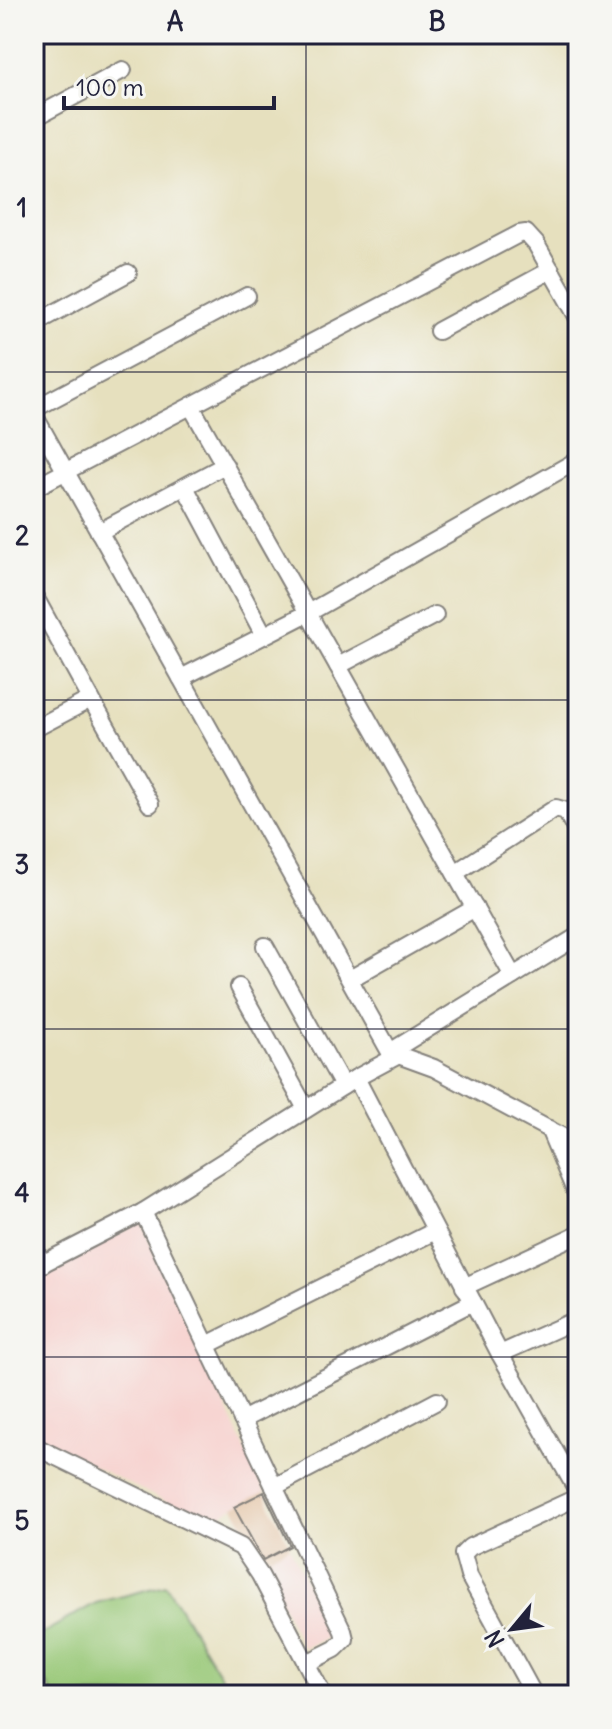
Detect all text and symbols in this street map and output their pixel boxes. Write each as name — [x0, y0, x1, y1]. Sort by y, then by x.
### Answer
text: A — [167, 5, 184, 38]
text: B — [428, 5, 446, 38]
scale bar — [64, 60, 274, 110]
text: 100 m — [76, 72, 144, 102]
text: 1 — [17, 191, 27, 224]
text: 2 — [15, 519, 29, 552]
text: 3 — [15, 848, 29, 881]
text: 4 — [14, 1176, 30, 1209]
text: 5 — [15, 1504, 30, 1537]
north arrow — [472, 1589, 552, 1669]
text: N — [479, 1625, 510, 1652]

